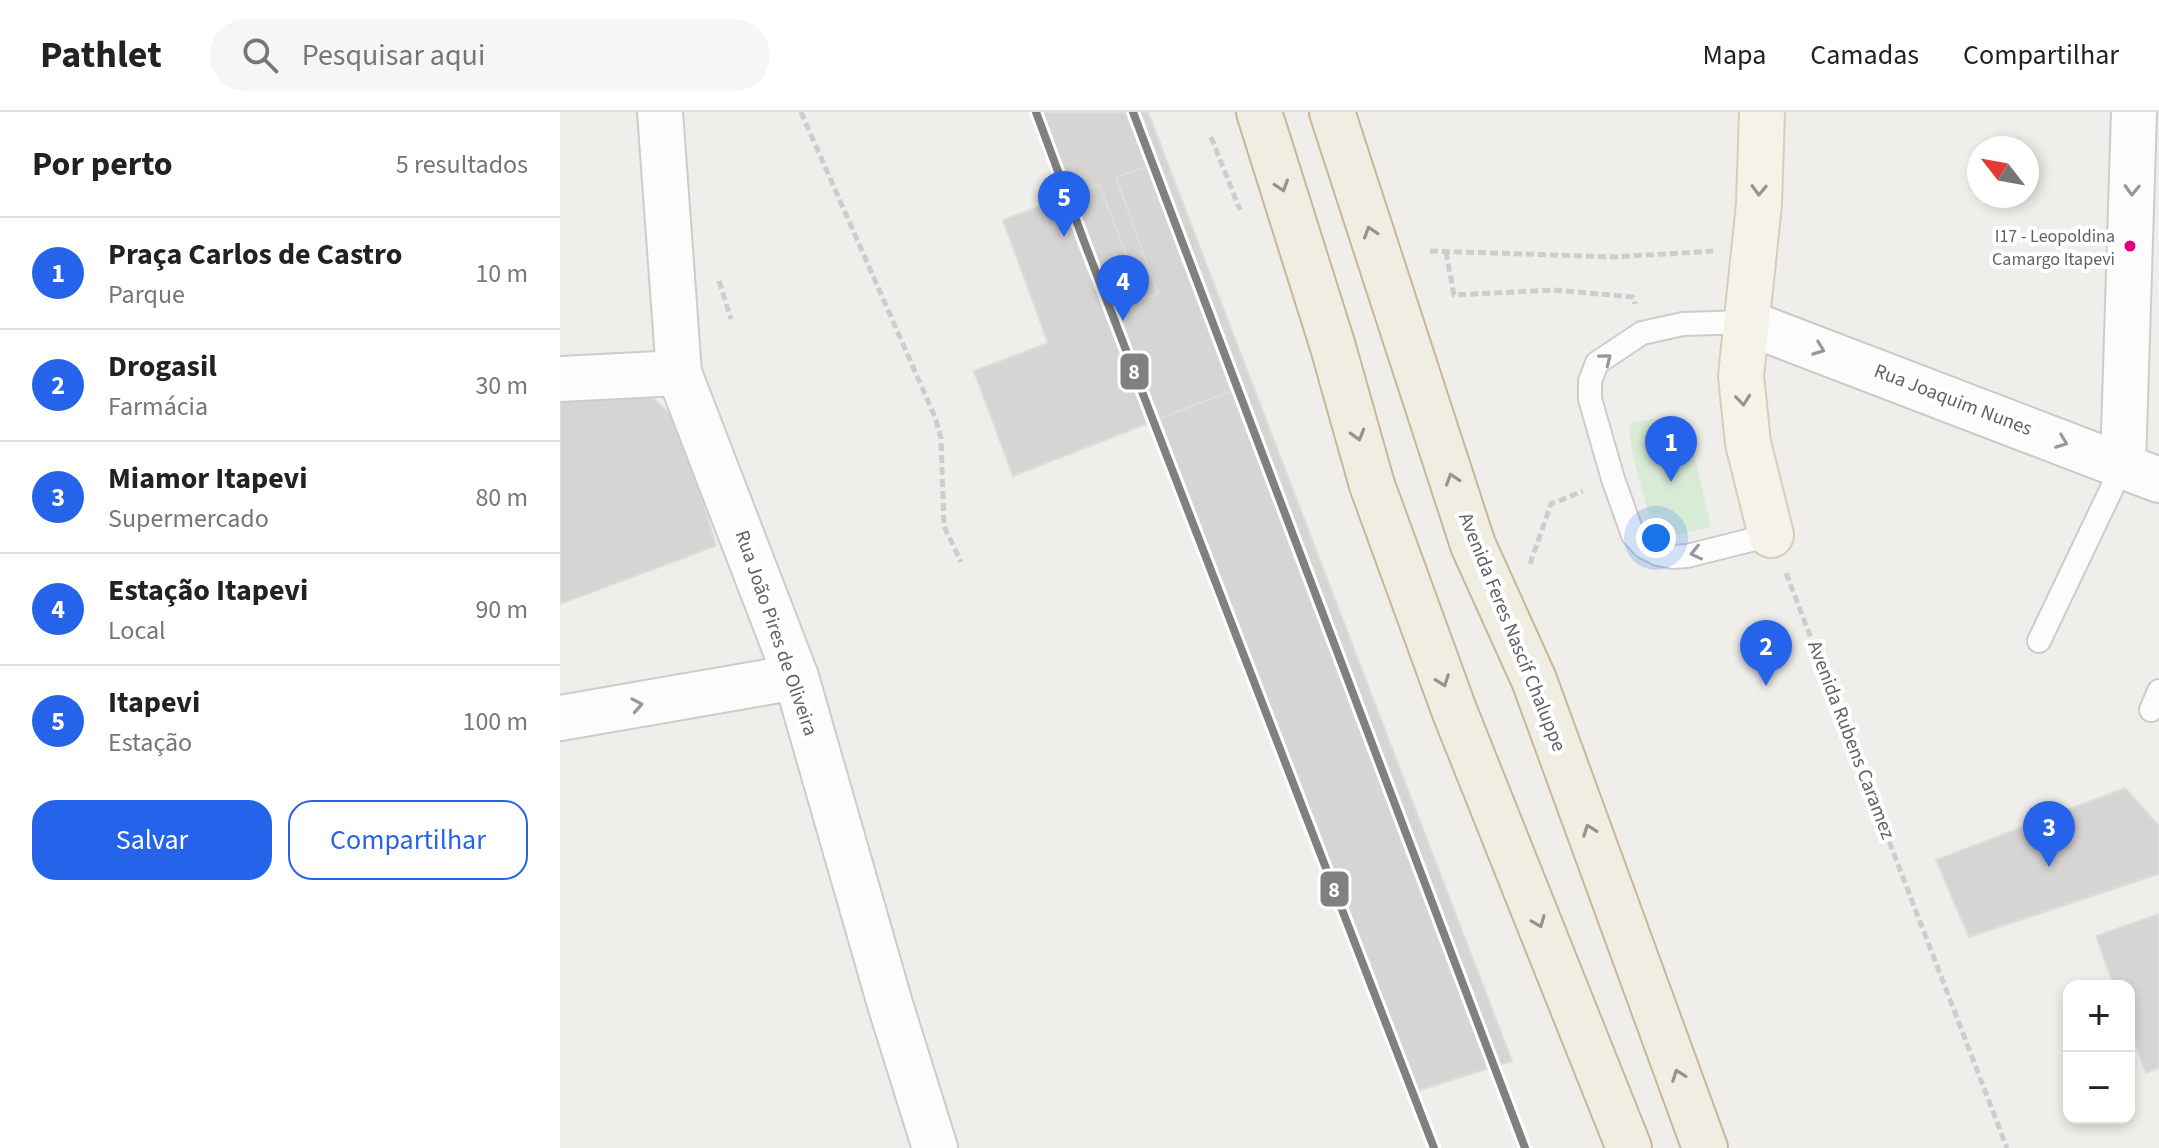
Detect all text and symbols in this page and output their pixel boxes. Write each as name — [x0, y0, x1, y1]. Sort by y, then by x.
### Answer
search box — [210, 19, 770, 91]
text: Pathlet — [40, 28, 162, 82]
icon: search — [238, 33, 282, 77]
text: Pesquisar aqui — [302, 34, 485, 77]
text: Mapa — [1703, 35, 1766, 75]
text: Camadas — [1810, 35, 1919, 75]
text: Compartilhar — [1963, 35, 2119, 75]
north arrow — [1967, 136, 2039, 208]
text: Por perto — [32, 140, 173, 189]
text: 5 resultados — [396, 146, 528, 183]
pin: 5 — [1038, 171, 1090, 237]
one-way arrow — [1273, 179, 1289, 193]
one-way arrow — [1751, 184, 1768, 197]
one-way arrow — [2123, 184, 2140, 197]
place label: I17 - Leopoldina Camargo Itapevi — [1992, 224, 2115, 272]
one-way arrow — [1364, 225, 1380, 239]
text: Praça Carlos de Castro — [108, 233, 402, 276]
marker: I17 - Leopoldina Camargo Itapevi — [2122, 238, 2138, 254]
text: 1 — [51, 255, 65, 292]
text: 10 m — [475, 255, 528, 292]
pin: 4 — [1097, 255, 1149, 321]
text: Parque — [108, 276, 185, 313]
one-way arrow — [1811, 339, 1825, 356]
text: Drogasil — [108, 345, 217, 388]
line badge: 8 — [1119, 352, 1150, 391]
one-way arrow — [1597, 354, 1612, 368]
text: 8 — [1128, 356, 1140, 388]
street label: Rua Joaquim Nunes — [1870, 357, 2036, 443]
text: 2 — [51, 367, 65, 404]
text: 30 m — [475, 367, 528, 404]
text: Farmácia — [108, 388, 208, 425]
one-way arrow — [1735, 394, 1752, 407]
pin: 1 — [1645, 416, 1697, 482]
one-way arrow — [1349, 428, 1365, 442]
one-way arrow — [2054, 432, 2068, 449]
text: Miamor Itapevi — [108, 457, 308, 500]
one-way arrow — [1445, 472, 1461, 486]
text: 3 — [51, 479, 65, 516]
text: 80 m — [475, 479, 528, 516]
text: Supermercado — [108, 500, 269, 537]
street label: Avenida Feres Nascif Chaluppe — [1451, 508, 1573, 756]
your location — [1636, 518, 1676, 558]
street label: Rua João Pires de Oliveira — [728, 526, 824, 740]
one-way arrow — [1689, 544, 1703, 561]
text: Estação Itapevi — [108, 569, 308, 612]
text: 4 — [51, 591, 65, 628]
text: 90 m — [475, 591, 528, 628]
text: Local — [108, 612, 166, 649]
pin: 2 — [1740, 620, 1792, 686]
street label: Avenida Rubens Caramez — [1800, 637, 1902, 843]
one-way arrow — [1433, 673, 1450, 687]
text: Itapevi — [108, 681, 200, 724]
one-way arrow — [630, 697, 644, 714]
text: 5 — [51, 703, 65, 740]
text: 100 m — [462, 703, 528, 740]
text: Estação — [108, 724, 192, 761]
button: Salvar — [32, 800, 272, 880]
button: Compartilhar — [288, 800, 528, 880]
pin: 3 — [2023, 801, 2075, 867]
one-way arrow — [1582, 824, 1599, 838]
line badge: 8 — [1319, 870, 1350, 908]
text: 8 — [1328, 874, 1340, 906]
one-way arrow — [1529, 914, 1546, 928]
map controls — [2063, 980, 2135, 1124]
button: + — [2063, 980, 2135, 1052]
button: − — [2063, 1052, 2135, 1124]
one-way arrow — [1671, 1069, 1688, 1083]

